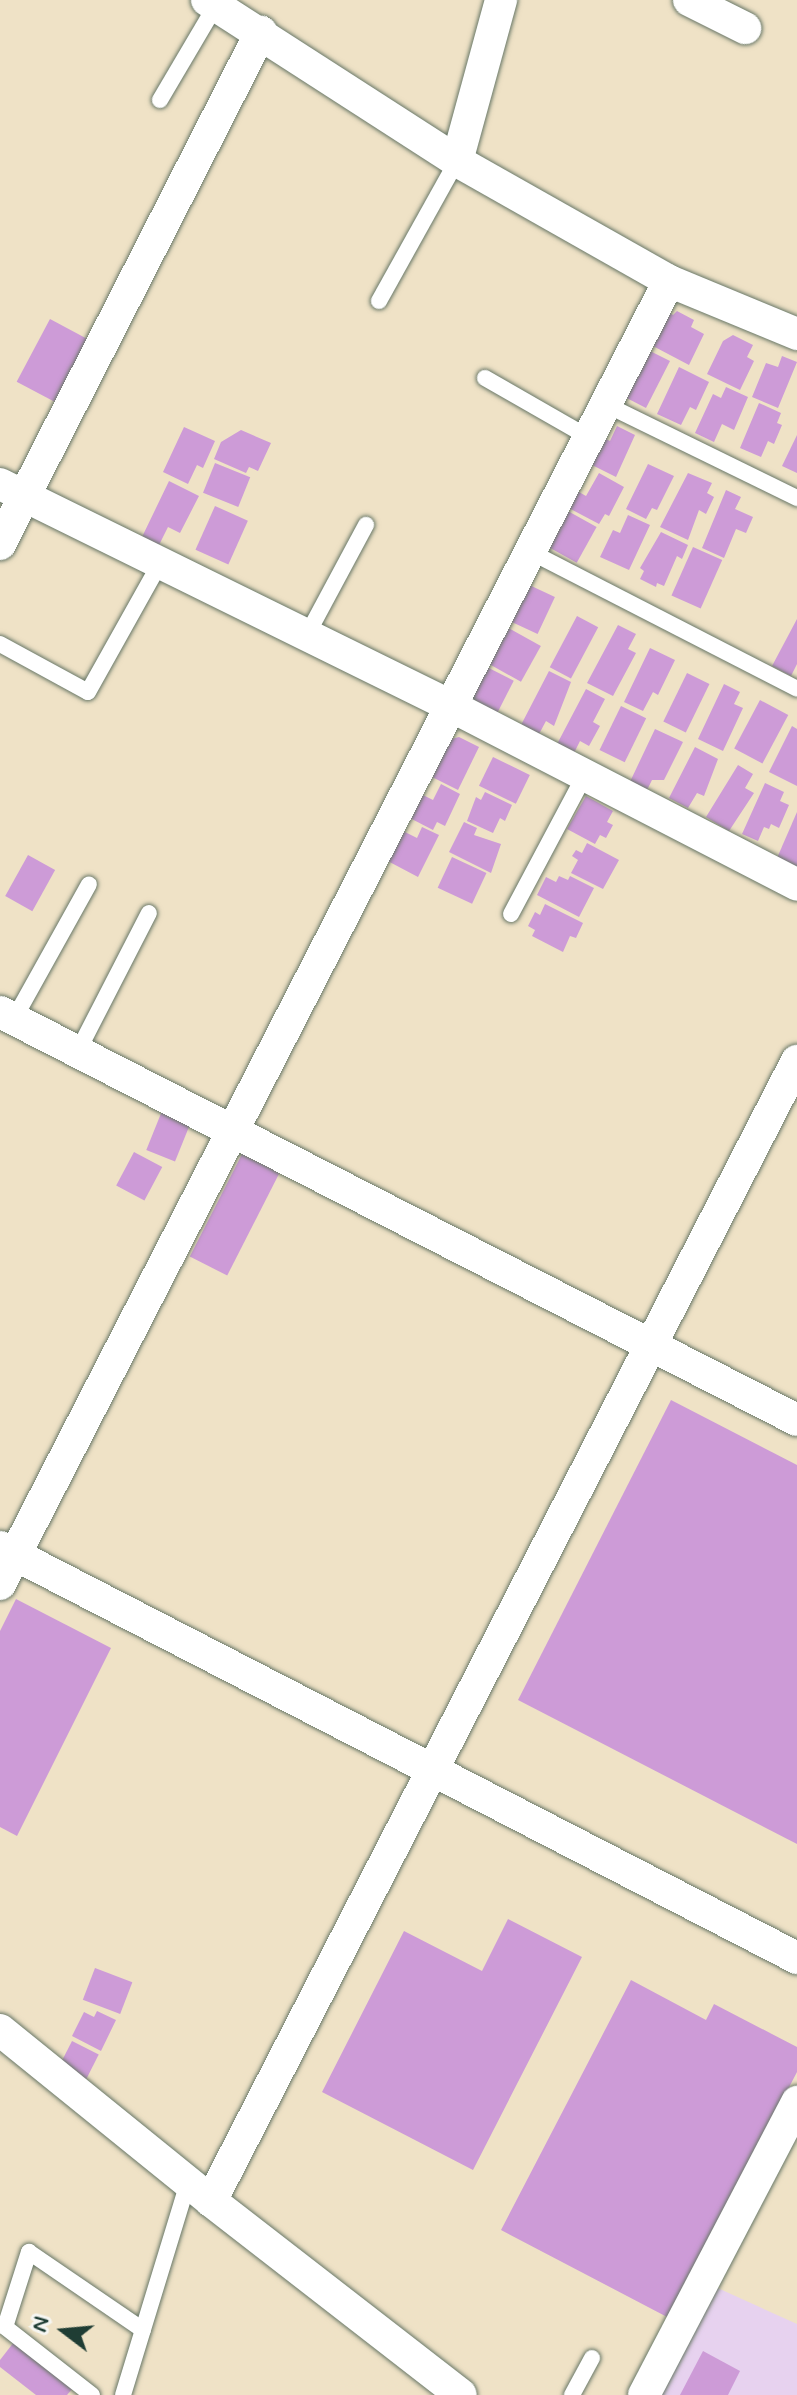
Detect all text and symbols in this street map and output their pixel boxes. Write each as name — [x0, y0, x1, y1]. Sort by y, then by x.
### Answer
north arrow — [24, 2291, 104, 2371]
text: N — [25, 2313, 56, 2335]

